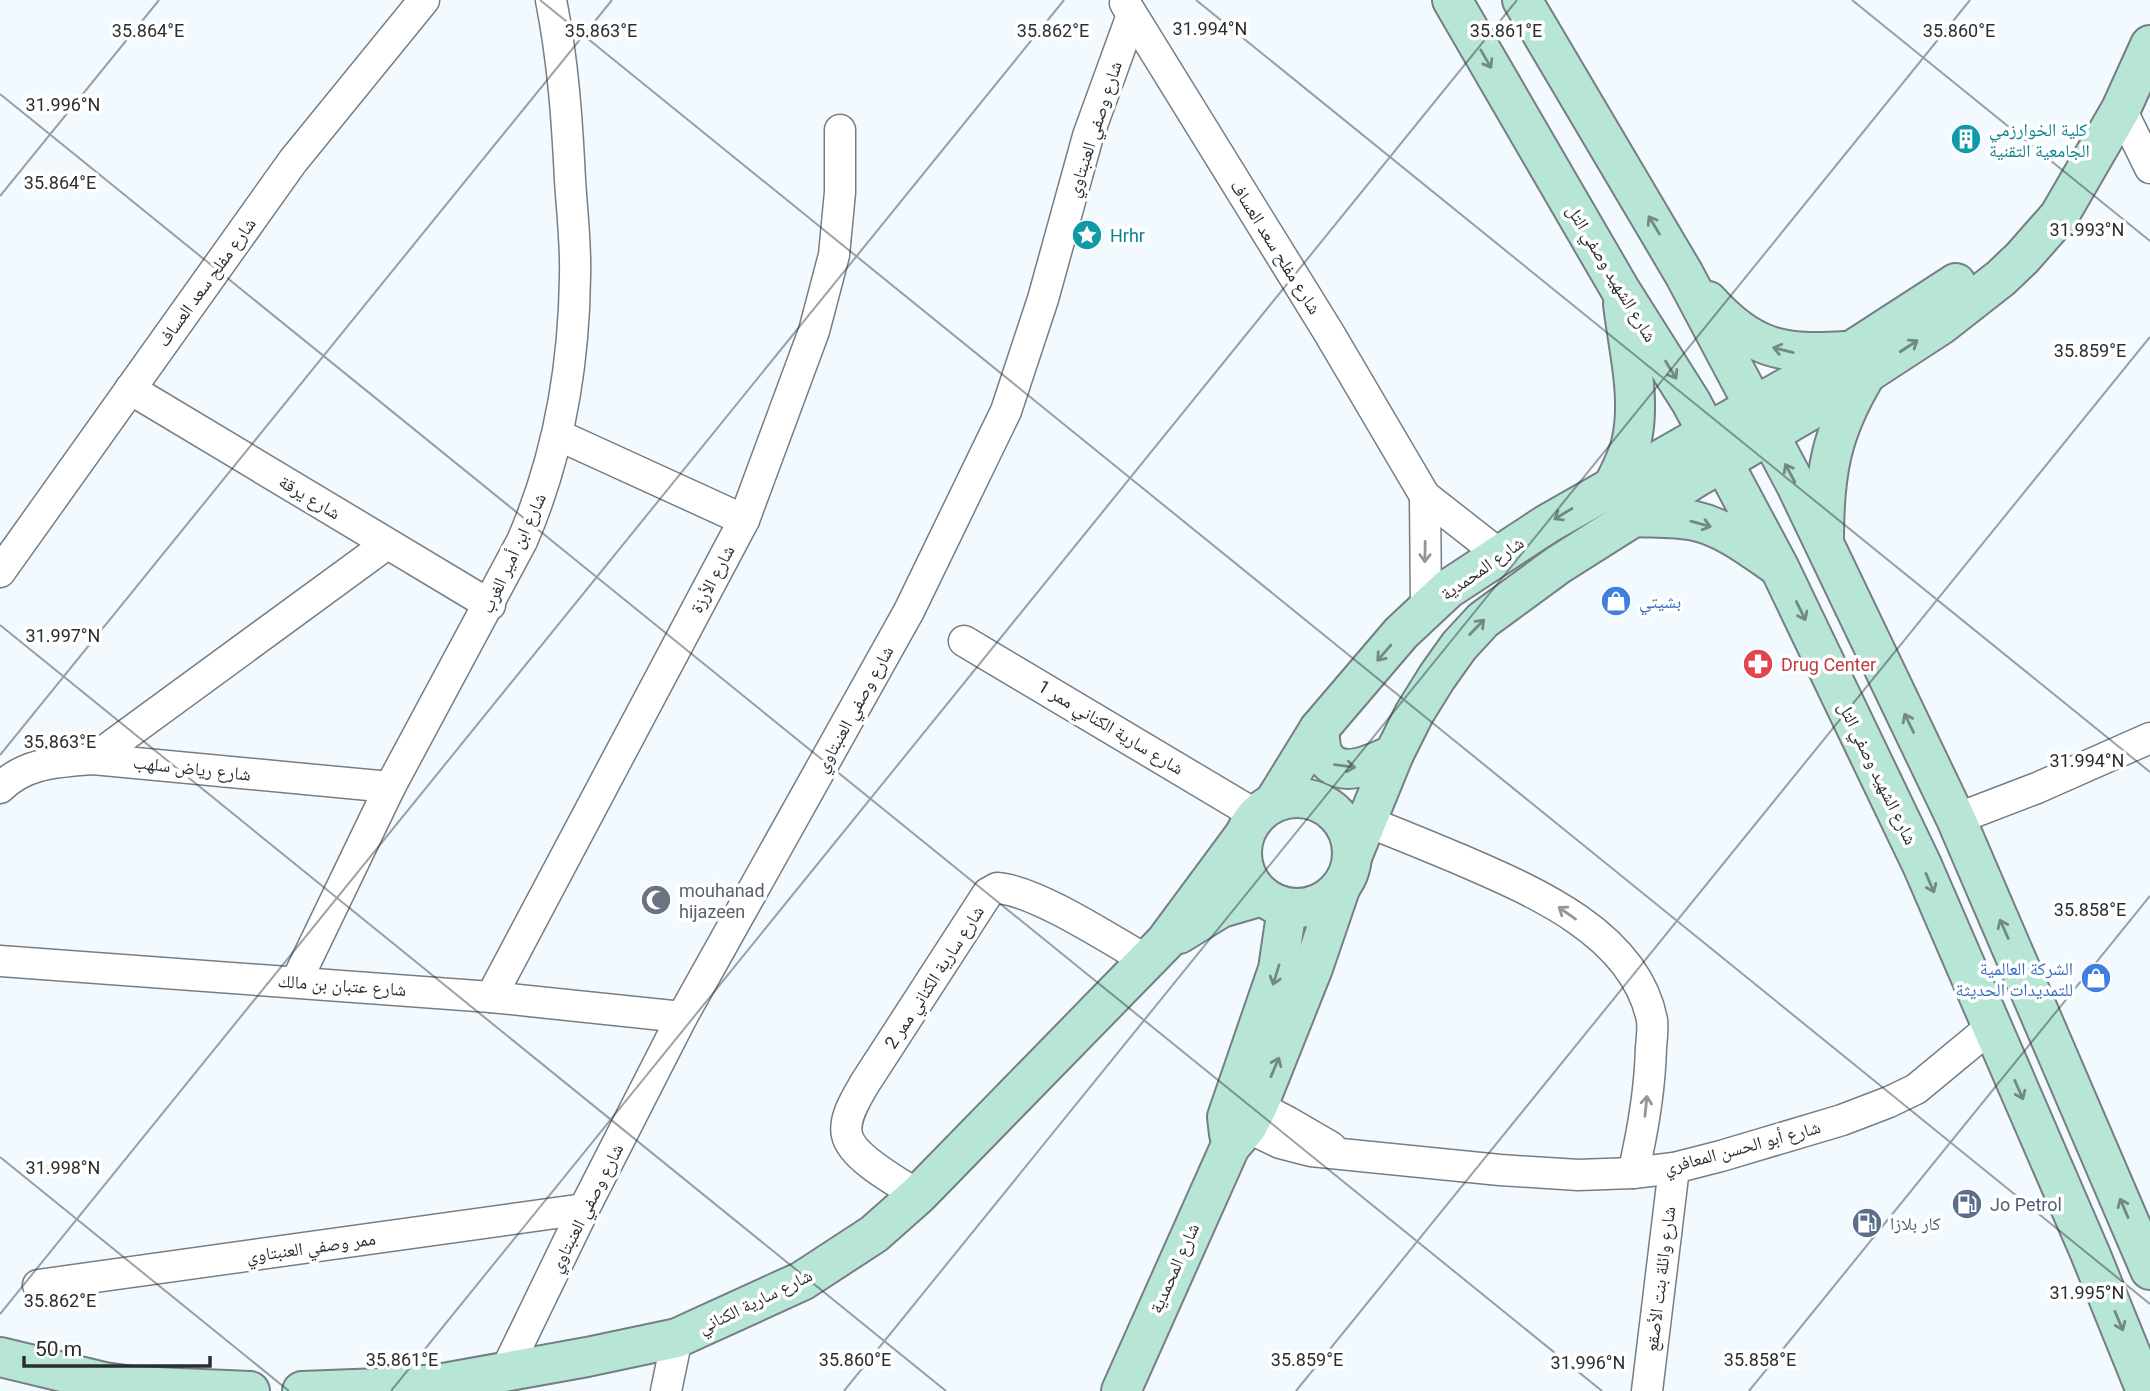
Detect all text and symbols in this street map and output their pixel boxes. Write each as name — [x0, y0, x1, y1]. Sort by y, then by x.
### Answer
text: 31.994°N — [1173, 18, 1247, 39]
text: 35.864°E — [112, 20, 184, 41]
text: 35.863°E — [565, 20, 637, 41]
text: 35.862°E — [1017, 20, 1089, 41]
text: 35.861°E — [1470, 20, 1542, 41]
text: 35.860°E — [1923, 20, 1995, 41]
one-way arrow — [1479, 49, 1493, 69]
street label: شارع وصفي العنبتاوي — [1062, 58, 1130, 201]
text: 31.996°N — [26, 94, 100, 115]
place label: كلية الخوارزمي الجامعية التقنية — [1989, 119, 2090, 161]
building icon: كلية الخوارزمي الجامعية التقنية — [1949, 122, 1983, 156]
text: 35.864°E — [24, 172, 96, 193]
street label: شارع مفلح سعد العساف — [1225, 176, 1326, 319]
street label: شارع الشهيد وصفي التل — [1559, 200, 1661, 348]
street label: شارع مفلح سعد العساف — [152, 213, 261, 352]
one-way arrow — [1647, 215, 1661, 235]
place icon: Hrhr — [1070, 218, 1104, 252]
text: 31.993°N — [2050, 219, 2124, 240]
place label: Hrhr — [1110, 225, 1145, 246]
one-way arrow — [1899, 338, 1919, 352]
text: 35.859°E — [2054, 340, 2126, 361]
one-way arrow — [1772, 343, 1795, 356]
one-way arrow — [1663, 360, 1678, 379]
one-way arrow — [1782, 464, 1796, 484]
street label: شارع يرقة — [275, 471, 344, 524]
street label: شارع ابن أمير الغرب — [476, 489, 551, 617]
one-way arrow — [1554, 508, 1574, 522]
one-way arrow — [1690, 518, 1712, 531]
street label: شارع المحمدية — [1436, 532, 1528, 605]
one-way arrow — [1419, 540, 1432, 563]
street label: شارع الأرزة — [685, 542, 739, 617]
shop icon: بشيتي — [1599, 584, 1633, 618]
place label: بشيتي — [1639, 591, 1681, 616]
one-way arrow — [1794, 600, 1808, 621]
one-way arrow — [1469, 619, 1486, 636]
text: 31.997°N — [26, 625, 100, 646]
street label: شارع وصفي العنبتاوي — [810, 642, 902, 778]
one-way arrow — [1377, 644, 1393, 662]
pharmacy icon: Drug Center — [1741, 647, 1775, 681]
place label: Drug Center — [1781, 654, 1876, 675]
street label: شارع سارية الكناني ممر 1 — [1032, 675, 1188, 783]
street label: شارع الشهيد وصفي التل — [1830, 698, 1922, 850]
one-way arrow — [1901, 713, 1915, 734]
text: 35.863°E — [24, 731, 96, 752]
text: 31.994°N — [2050, 750, 2124, 771]
street label: شارع رياض سلهب — [132, 751, 252, 786]
one-way arrow — [1333, 760, 1355, 773]
one-way arrow — [1924, 872, 1937, 893]
place label: mouhanad hijazeen — [679, 880, 765, 922]
mosque icon: mouhanad hijazeen — [639, 883, 673, 917]
text: 35.858°E — [2054, 899, 2126, 920]
street label: شارع سارية الكناني ممر 2 — [880, 902, 992, 1055]
one-way arrow — [1558, 905, 1577, 920]
one-way arrow — [1997, 919, 2010, 941]
place label: الشركة العالمية للتمديدات الحديثة — [1956, 958, 2073, 1000]
shop icon: الشركة العالمية للتمديدات الحديثة — [2079, 961, 2113, 995]
one-way arrow — [1268, 964, 1281, 986]
street label: شارع عتبان بن مالك — [277, 970, 407, 1001]
one-way arrow — [1269, 1056, 1282, 1078]
one-way arrow — [2013, 1078, 2026, 1100]
one-way arrow — [1640, 1095, 1653, 1118]
street label: شارع أبو الحسن المعافري — [1661, 1116, 1824, 1182]
street label: شارع وصفي العنبتاوي — [544, 1140, 632, 1278]
text: 31.998°N — [26, 1157, 100, 1178]
fuel station icon: Jo Petrol — [1950, 1187, 1984, 1221]
place label: Jo Petrol — [1990, 1194, 2062, 1215]
one-way arrow — [2116, 1197, 2129, 1219]
street label: شارع وائلة بنت الأصقع — [1641, 1205, 1681, 1353]
fuel station icon: كار بلازا — [1850, 1206, 1884, 1240]
place label: كار بلازا — [1890, 1213, 1941, 1234]
street label: شارع المحمدية — [1145, 1220, 1204, 1317]
street label: ممر وصفي العنبتاوي — [245, 1228, 378, 1271]
street label: شارع سارية الكناني — [695, 1264, 817, 1342]
text: 31.995°N — [2050, 1282, 2124, 1303]
text: 35.862°E — [24, 1290, 96, 1311]
one-way arrow — [2113, 1310, 2126, 1331]
scale bar — [24, 1324, 210, 1368]
text: 50 m — [35, 1337, 82, 1361]
text: 35.861°E — [366, 1349, 438, 1370]
text: 35.860°E — [819, 1349, 891, 1370]
text: 35.859°E — [1271, 1349, 1343, 1370]
text: 35.858°E — [1724, 1349, 1796, 1370]
text: 31.996°N — [1551, 1352, 1625, 1373]

